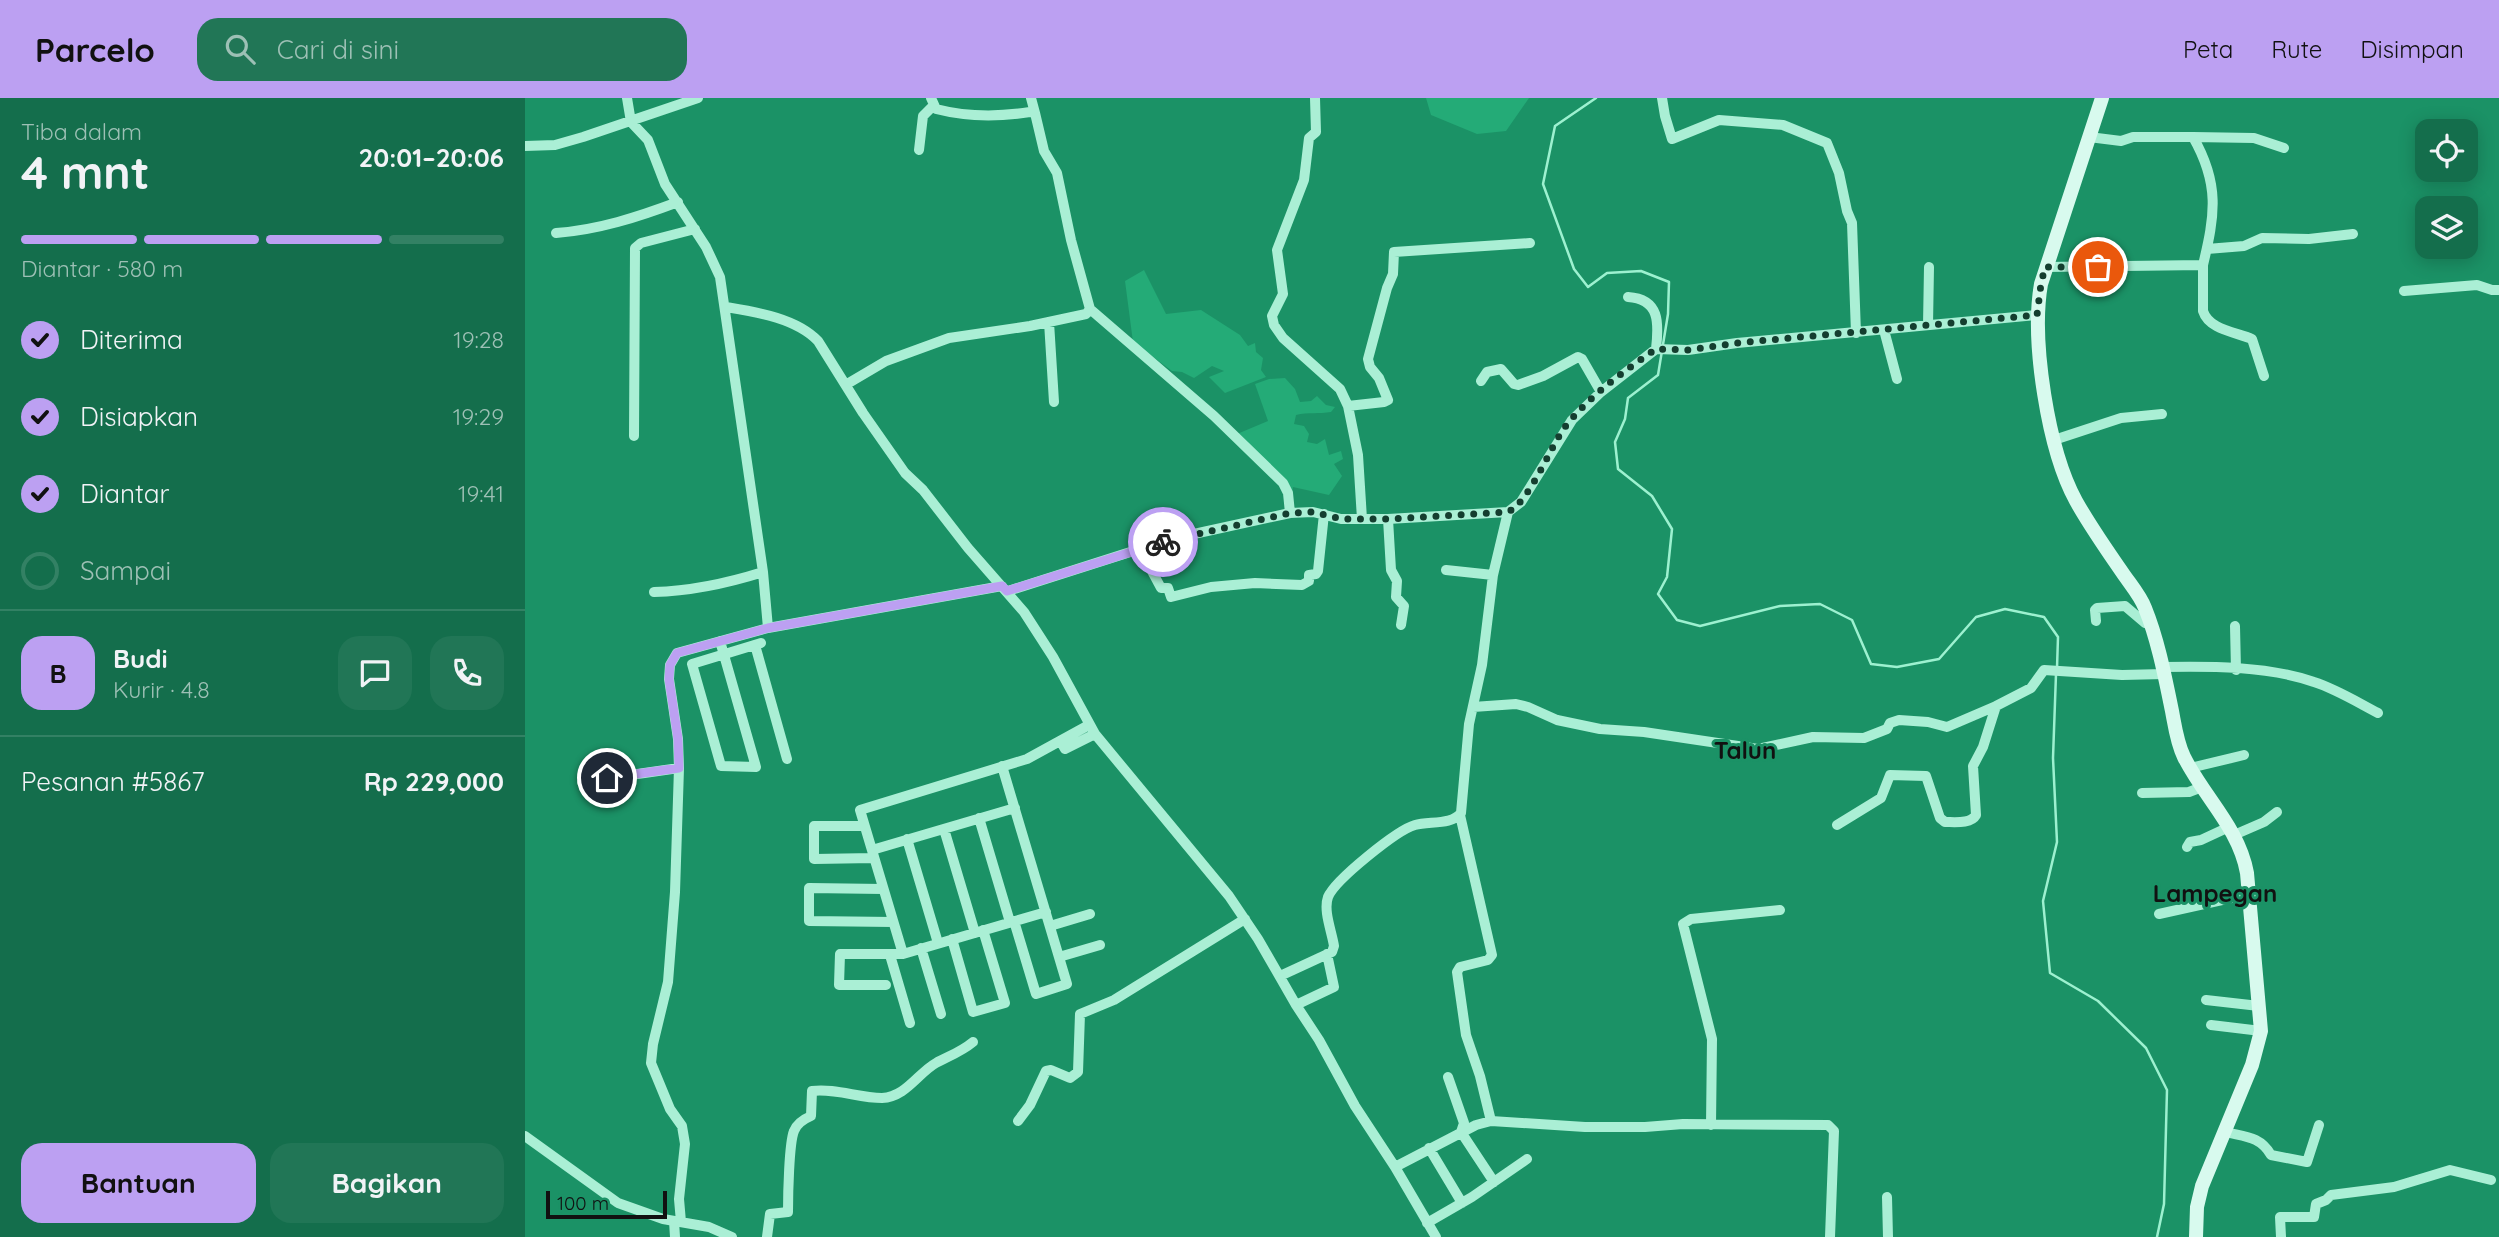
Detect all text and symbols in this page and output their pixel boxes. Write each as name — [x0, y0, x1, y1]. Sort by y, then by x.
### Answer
search box — [197, 18, 687, 81]
text: Parcelo — [35, 29, 155, 70]
icon: search — [221, 30, 259, 68]
text: Cari di sini — [277, 33, 399, 66]
text: Peta — [2183, 34, 2233, 64]
text: Rute — [2271, 34, 2322, 64]
text: Disimpan — [2360, 34, 2464, 64]
text: Tiba dalam — [21, 117, 142, 146]
map controls — [2415, 119, 2478, 259]
button: locate — [2415, 119, 2478, 182]
text: 20:01–20:06 — [358, 141, 504, 174]
text: 4 mnt — [21, 143, 150, 201]
button: layers — [2415, 196, 2478, 259]
pin — [2068, 237, 2128, 297]
icon: bag — [2079, 248, 2117, 286]
text: Diantar · 580 m — [21, 254, 183, 283]
icon: check — [21, 321, 59, 359]
text: Diterima — [80, 323, 183, 356]
text: 19:28 — [453, 325, 504, 354]
icon: check — [21, 398, 59, 436]
text: Disiapkan — [80, 400, 198, 433]
text: 19:29 — [453, 402, 504, 431]
icon: check — [21, 475, 59, 513]
text: Diantar — [80, 477, 170, 510]
text: 19:41 — [458, 479, 504, 508]
courier — [1128, 507, 1198, 577]
icon: bike — [1144, 523, 1182, 561]
text: Sampai — [80, 554, 171, 587]
button: chat — [338, 636, 412, 710]
button: phone — [430, 636, 504, 710]
text: Budi — [113, 642, 168, 675]
text: B — [49, 657, 67, 690]
text: Kurir · 4.8 — [113, 675, 210, 704]
district label: Talun — [1714, 735, 1776, 765]
pin — [577, 748, 637, 808]
icon: home — [588, 759, 626, 797]
text: Pesanan #5867 — [21, 765, 205, 798]
text: Rp 229,000 — [364, 765, 504, 798]
district label: Lampegan — [2153, 878, 2277, 908]
button: Bantuan — [21, 1143, 256, 1223]
button: Bagikan — [270, 1143, 504, 1223]
scale bar — [546, 1188, 667, 1220]
text: 100 m — [557, 1191, 609, 1215]

